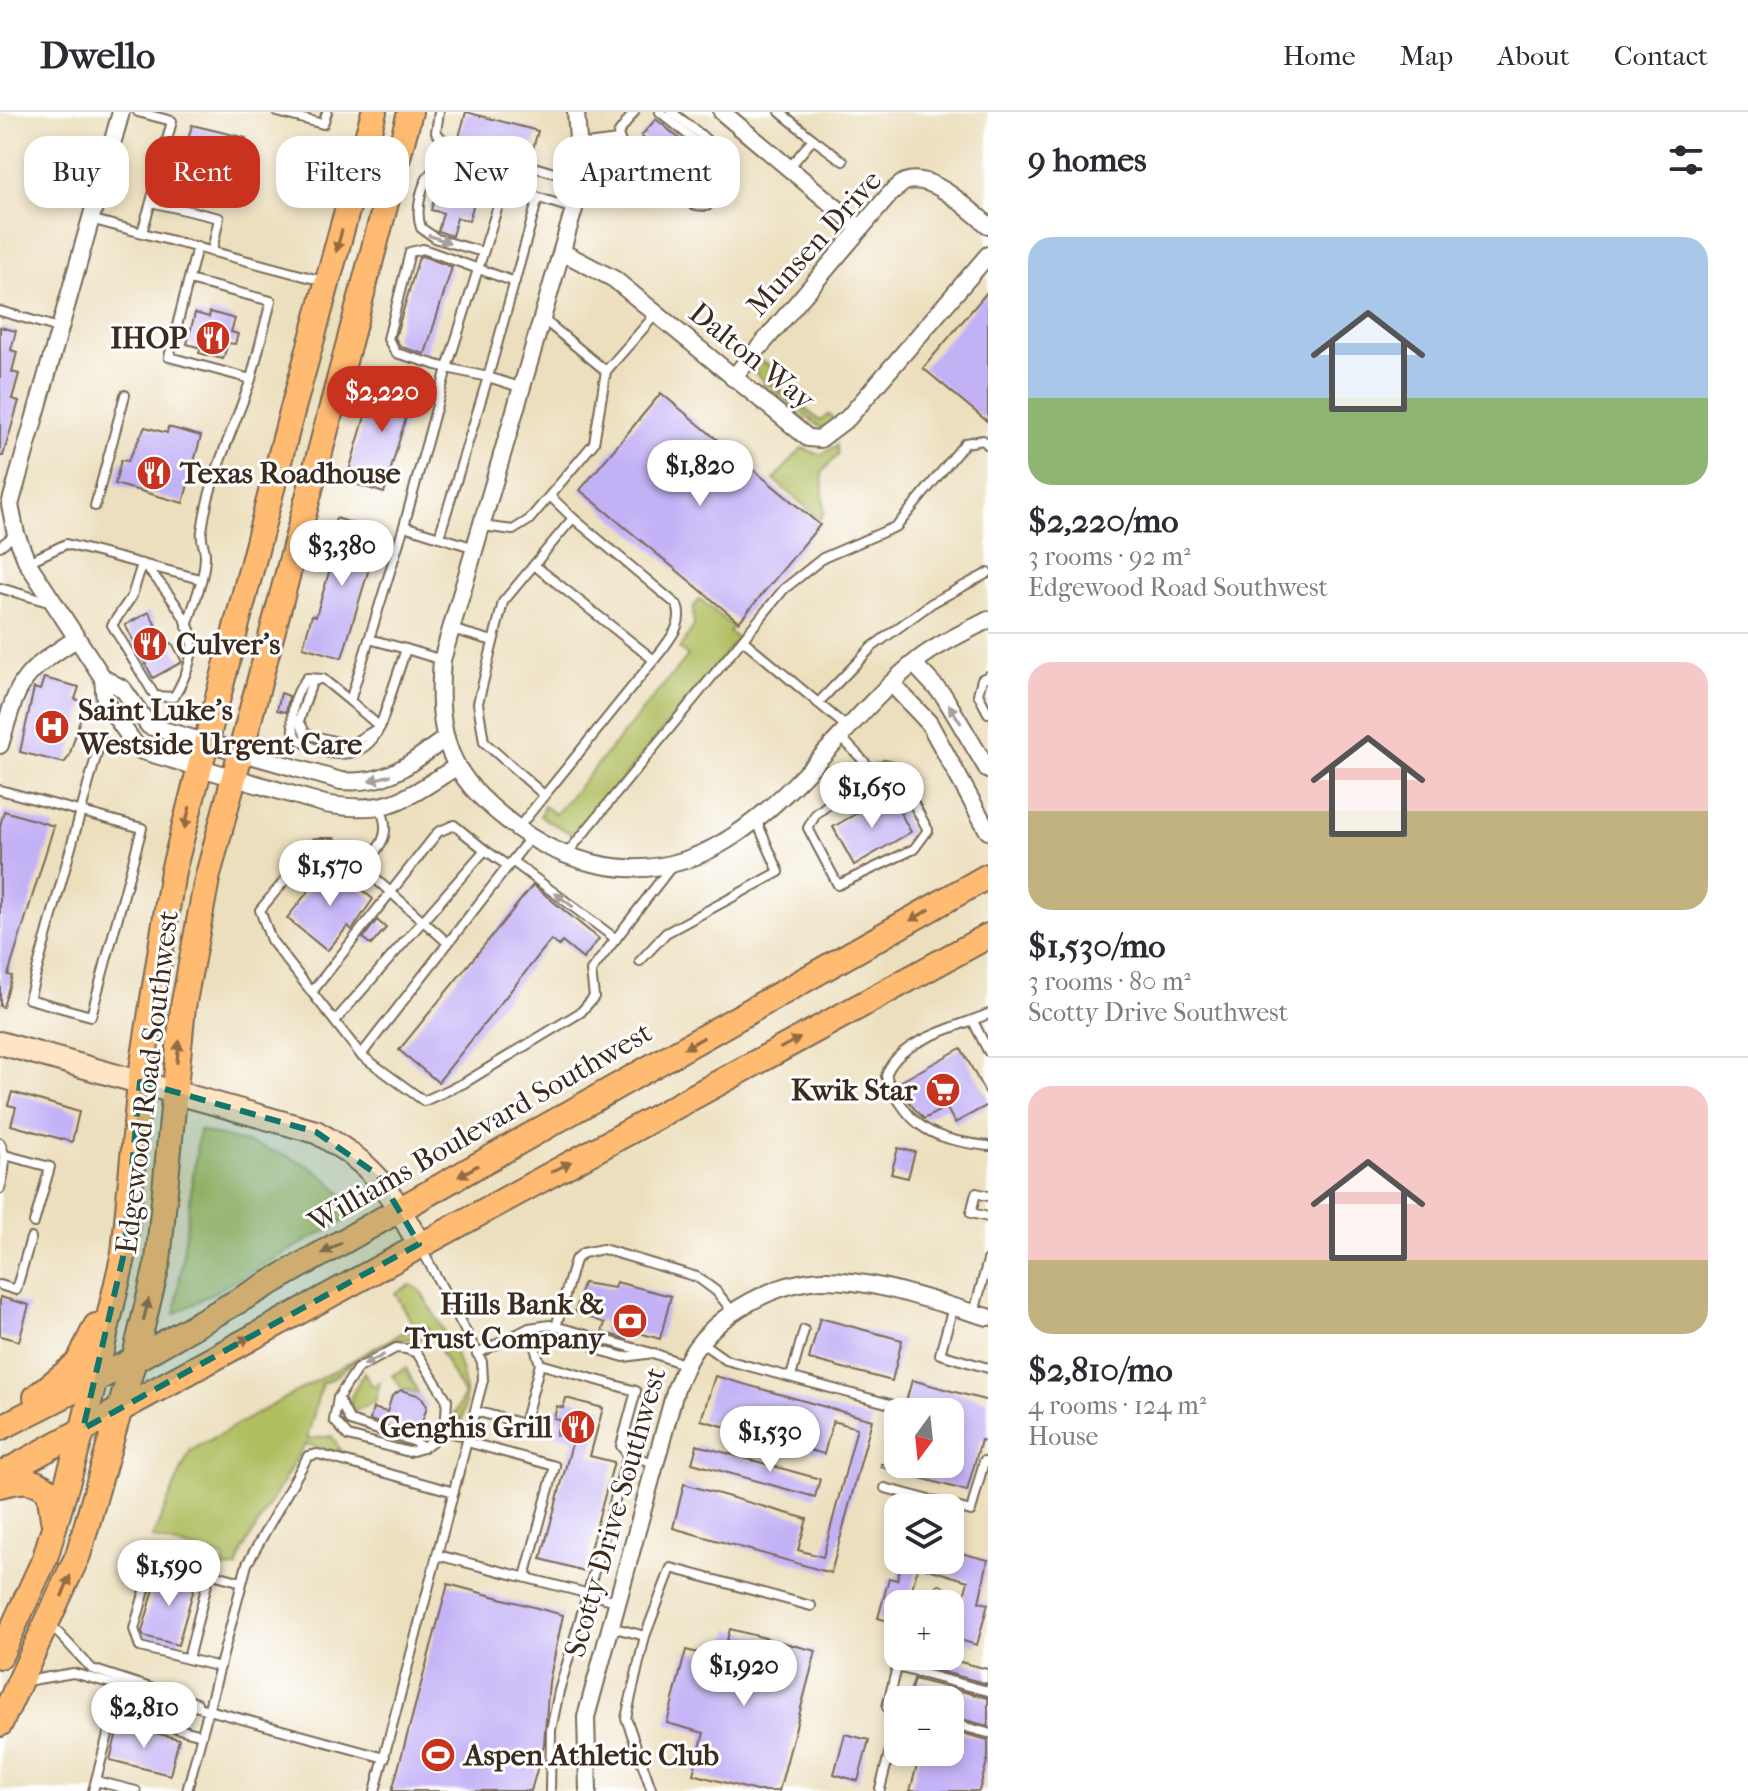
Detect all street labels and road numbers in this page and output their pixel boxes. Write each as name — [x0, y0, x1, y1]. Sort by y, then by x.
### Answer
street label: Munsen Drive — [740, 163, 889, 324]
street label: Dalton Way — [682, 295, 822, 418]
street label: Edgewood Road Southwest — [109, 908, 186, 1256]
street label: Williams Boulevard Southwest — [302, 1015, 658, 1241]
street label: Scotty Drive Southwest — [557, 1363, 674, 1661]

